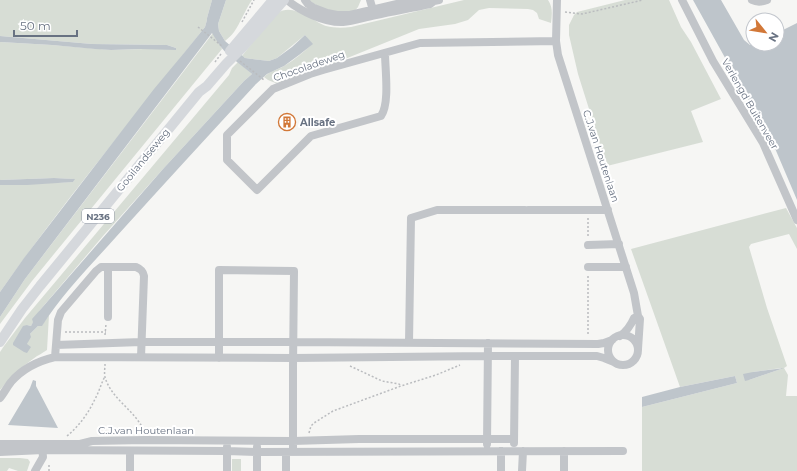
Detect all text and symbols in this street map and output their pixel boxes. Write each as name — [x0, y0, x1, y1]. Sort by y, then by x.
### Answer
scale bar — [14, 12, 77, 38]
north arrow — [745, 12, 785, 52]
text: 50 m — [20, 18, 51, 33]
text: N — [765, 30, 782, 44]
street label: Chocoladeweg — [272, 48, 346, 84]
street label: Verlengd Buitenveer — [719, 56, 781, 152]
street label: C.J.van Houtenlaan — [580, 108, 622, 204]
building icon: Allsafe — [277, 112, 297, 132]
place label: Allsafe — [299, 116, 335, 129]
street label: Gooilandseweg — [114, 126, 172, 194]
road number: N236 — [82, 209, 114, 223]
street label: C.J.van Houtenlaan — [98, 424, 194, 437]

